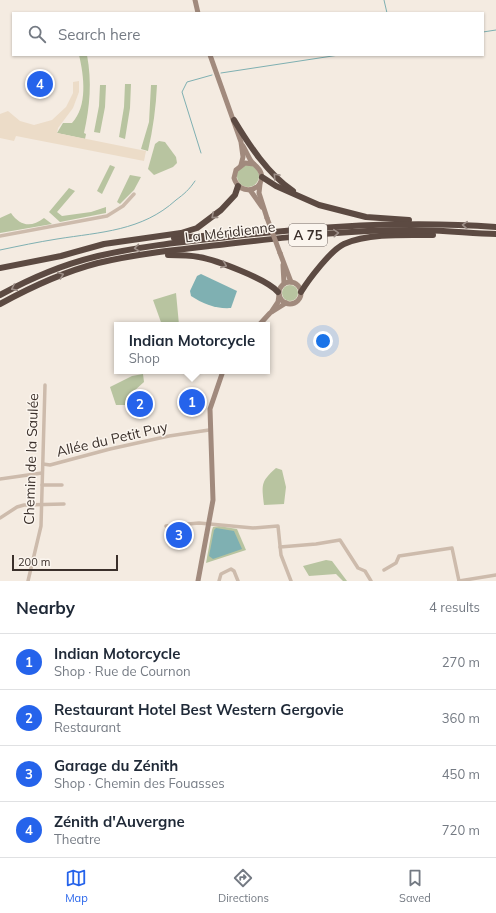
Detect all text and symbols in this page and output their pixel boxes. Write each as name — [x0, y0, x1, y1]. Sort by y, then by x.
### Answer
search box — [12, 12, 484, 56]
icon: search — [26, 23, 48, 45]
text: Search here — [58, 25, 140, 44]
pin: 4 — [27, 69, 53, 99]
one-way arrow — [273, 173, 280, 180]
one-way arrow — [212, 212, 219, 219]
street label: La Méridienne — [184, 218, 276, 246]
one-way arrow — [462, 221, 468, 229]
road number: A 75 — [289, 224, 327, 246]
one-way arrow — [333, 229, 339, 238]
one-way arrow — [134, 243, 140, 252]
one-way arrow — [219, 260, 227, 268]
one-way arrow — [57, 272, 64, 280]
one-way arrow — [10, 283, 18, 291]
popup — [114, 322, 270, 374]
text: Indian Motorcycle — [129, 331, 255, 350]
your location — [313, 331, 333, 351]
text: Shop — [129, 350, 160, 366]
pin: 1 — [179, 387, 205, 417]
pin: 2 — [127, 389, 153, 419]
street label: Chemin de la Saulée — [20, 393, 42, 525]
street label: Allée du Petit Puy — [55, 417, 170, 461]
pin: 3 — [166, 520, 192, 550]
scale bar — [12, 553, 118, 572]
text: 200 m — [18, 555, 50, 569]
text: Nearby — [16, 597, 75, 618]
text: 4 results — [429, 599, 480, 615]
text: Indian Motorcycle — [54, 644, 180, 663]
text: 1 — [25, 654, 33, 670]
text: 270 m — [442, 654, 480, 670]
text: Shop · Rue de Cournon — [54, 663, 191, 679]
text: Restaurant Hotel Best Western Gergovie — [54, 700, 344, 719]
text: 2 — [25, 710, 33, 726]
text: 360 m — [442, 710, 480, 726]
text: Restaurant — [54, 719, 121, 735]
text: Garage du Zénith — [54, 756, 178, 775]
text: 3 — [25, 766, 33, 782]
text: 450 m — [442, 766, 480, 782]
text: Shop · Chemin des Fouasses — [54, 775, 225, 791]
text: Zénith d'Auvergne — [54, 812, 185, 831]
text: 4 — [25, 822, 33, 838]
text: 720 m — [442, 822, 480, 838]
text: Theatre — [54, 831, 101, 847]
tab: Map — [65, 867, 88, 905]
tab: Directions — [218, 867, 269, 905]
tab: Saved — [399, 867, 431, 905]

